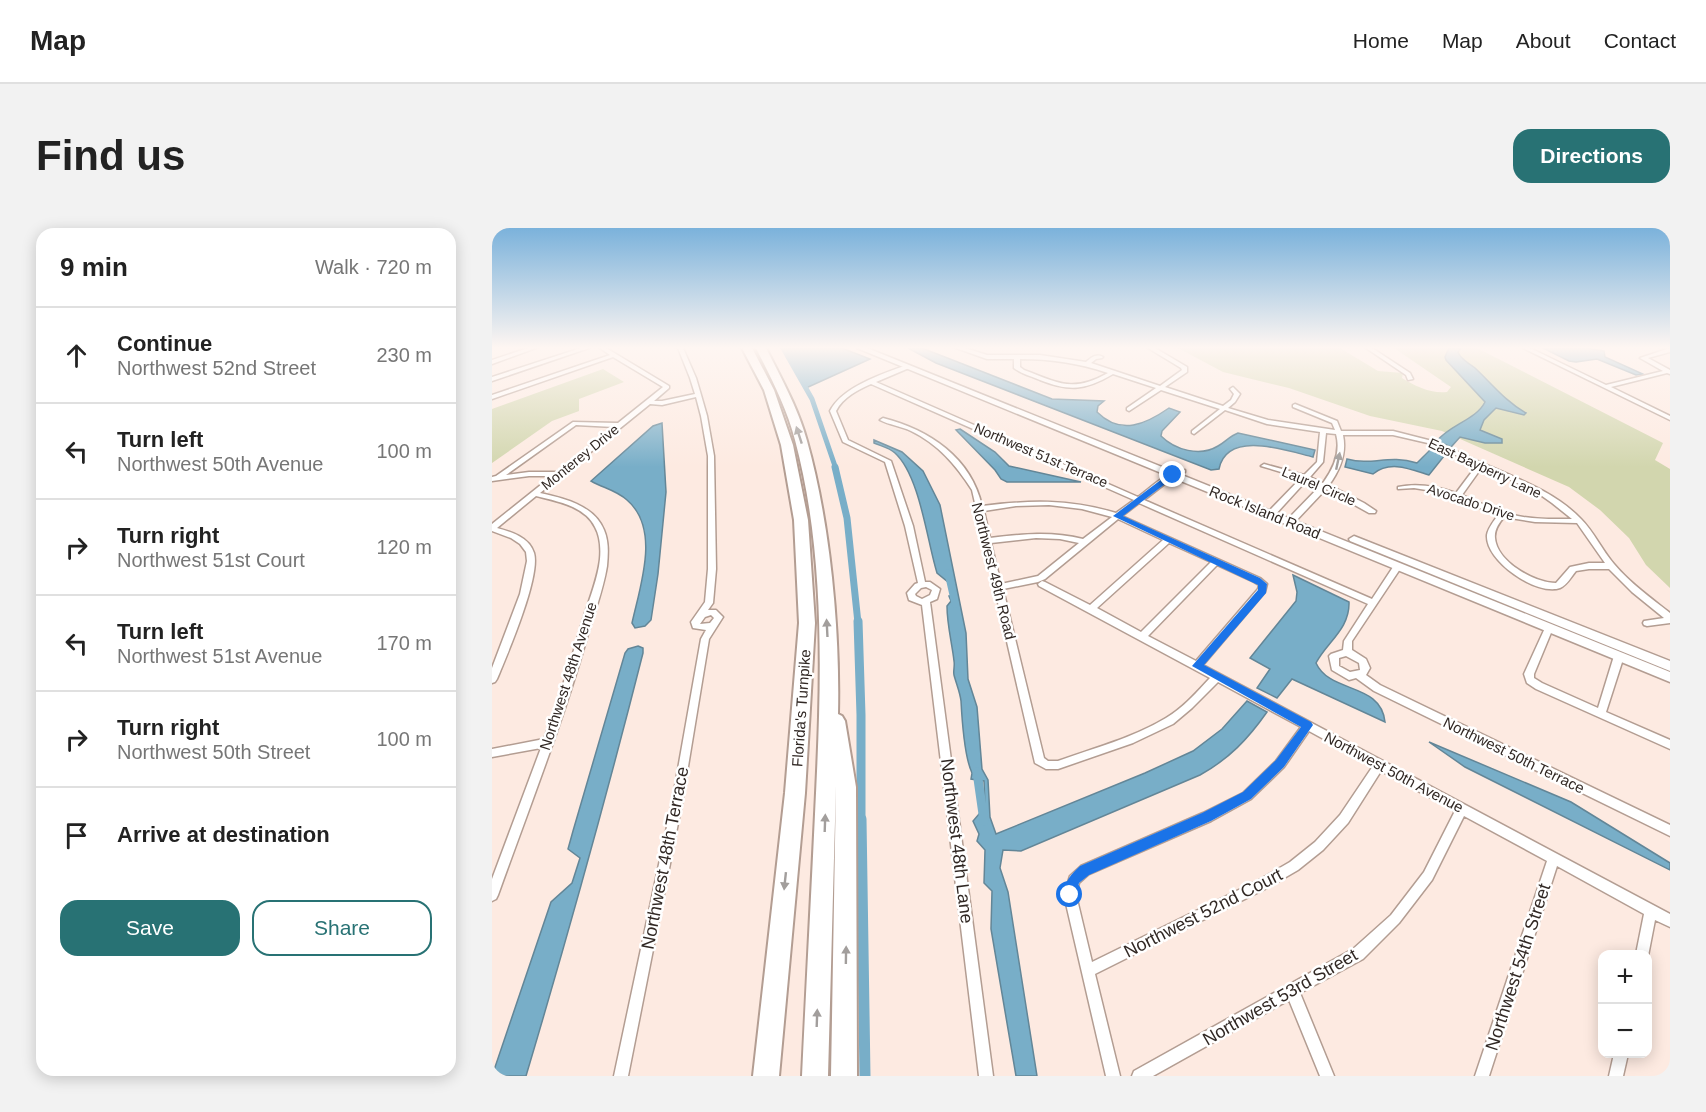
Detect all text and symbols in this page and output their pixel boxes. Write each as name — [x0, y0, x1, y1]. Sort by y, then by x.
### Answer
text: Map — [30, 25, 86, 56]
text: Home — [1353, 29, 1409, 52]
text: Map — [1442, 29, 1483, 52]
text: About — [1516, 29, 1571, 52]
text: Contact — [1604, 29, 1676, 52]
button: Directions — [1513, 129, 1670, 183]
text: Find us — [36, 132, 185, 179]
text: 9 min — [60, 252, 128, 282]
text: Walk · 720 m — [315, 256, 432, 278]
text: Continue — [117, 331, 212, 356]
icon: ahead — [60, 339, 93, 372]
text: 230 m — [376, 344, 432, 366]
text: Northwest 52nd Street — [117, 357, 316, 379]
street label: Northwest 51st Terrace — [972, 420, 1110, 491]
street label: Monterey Drive — [538, 421, 622, 493]
one-way arrow — [794, 426, 803, 444]
text: Turn left — [117, 427, 203, 452]
icon: left — [60, 435, 93, 468]
street label: East Bayberry Lane — [1426, 435, 1544, 501]
text: 100 m — [376, 440, 432, 462]
one-way arrow — [1334, 451, 1343, 470]
text: Northwest 50th Avenue — [117, 453, 323, 475]
route end — [1159, 461, 1185, 487]
street label: Laurel Circle — [1280, 463, 1358, 509]
street label: Avocado Drive — [1425, 480, 1517, 524]
street label: Rock Island Road — [1207, 482, 1323, 542]
street label: Northwest 49th Road — [969, 501, 1019, 641]
text: Turn right — [117, 523, 219, 548]
icon: right — [60, 531, 93, 564]
text: 120 m — [376, 536, 432, 558]
text: Northwest 51st Court — [117, 549, 305, 571]
street label: Northwest 48th Avenue — [536, 600, 600, 752]
one-way arrow — [822, 618, 831, 637]
text: Turn left — [117, 619, 203, 644]
icon: left — [60, 627, 93, 660]
text: 170 m — [376, 632, 432, 654]
text: Northwest 51st Avenue — [117, 645, 322, 667]
street label: Florida's Turnpike — [788, 649, 814, 767]
street label: Northwest 50th Terrace — [1441, 713, 1587, 797]
text: Turn right — [117, 715, 219, 740]
icon: right — [60, 723, 93, 756]
text: 100 m — [376, 728, 432, 750]
street label: Northwest 50th Avenue — [1322, 728, 1466, 816]
text: Northwest 50th Street — [117, 741, 310, 763]
street label: Northwest 48th Lane — [937, 757, 977, 925]
street label: Northwest 48th Terrace — [637, 765, 693, 951]
one-way arrow — [820, 813, 829, 832]
icon: arrive — [60, 819, 93, 852]
text: Arrive at destination — [117, 822, 330, 847]
street label: Northwest 52nd Court — [1120, 864, 1286, 962]
one-way arrow — [781, 871, 790, 890]
route start — [1056, 881, 1082, 907]
street label: Northwest 54th Street — [1482, 881, 1554, 1053]
button: Save — [60, 900, 240, 956]
button: Share — [252, 900, 432, 956]
one-way arrow — [841, 945, 851, 964]
street label: Northwest 53rd Street — [1199, 945, 1361, 1049]
map controls — [1598, 950, 1652, 1058]
button: + — [1598, 950, 1652, 1004]
button: − — [1598, 1004, 1652, 1058]
one-way arrow — [813, 1008, 822, 1027]

